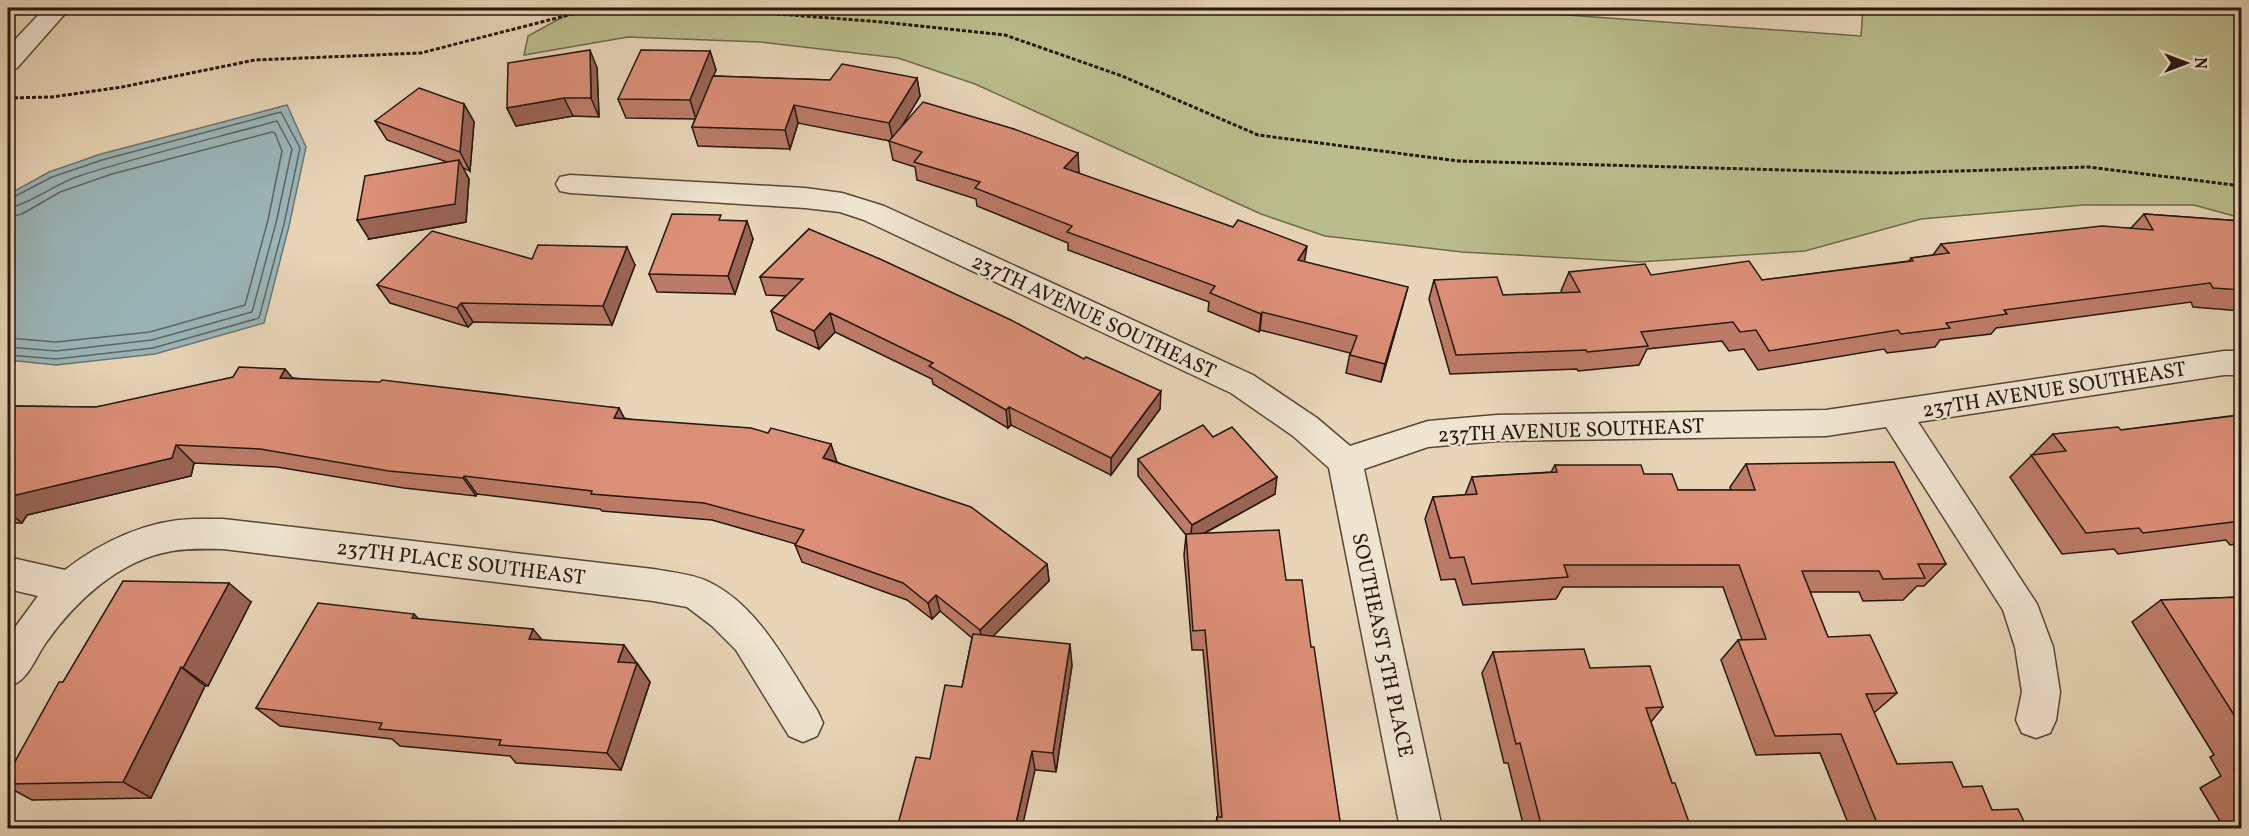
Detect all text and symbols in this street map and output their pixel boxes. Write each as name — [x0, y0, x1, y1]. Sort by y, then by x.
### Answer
north arrow — [2156, 33, 2216, 93]
text: N — [2188, 57, 2210, 69]
street label: 237TH AVENUE SOUTHEAST — [966, 248, 1220, 387]
street label: 237TH AVENUE SOUTHEAST — [1920, 355, 2188, 426]
street label: 237TH AVENUE SOUTHEAST — [1437, 412, 1705, 451]
street label: SOUTHEAST 5TH PLACE — [1344, 530, 1420, 760]
street label: 237TH PLACE SOUTHEAST — [335, 534, 587, 593]

